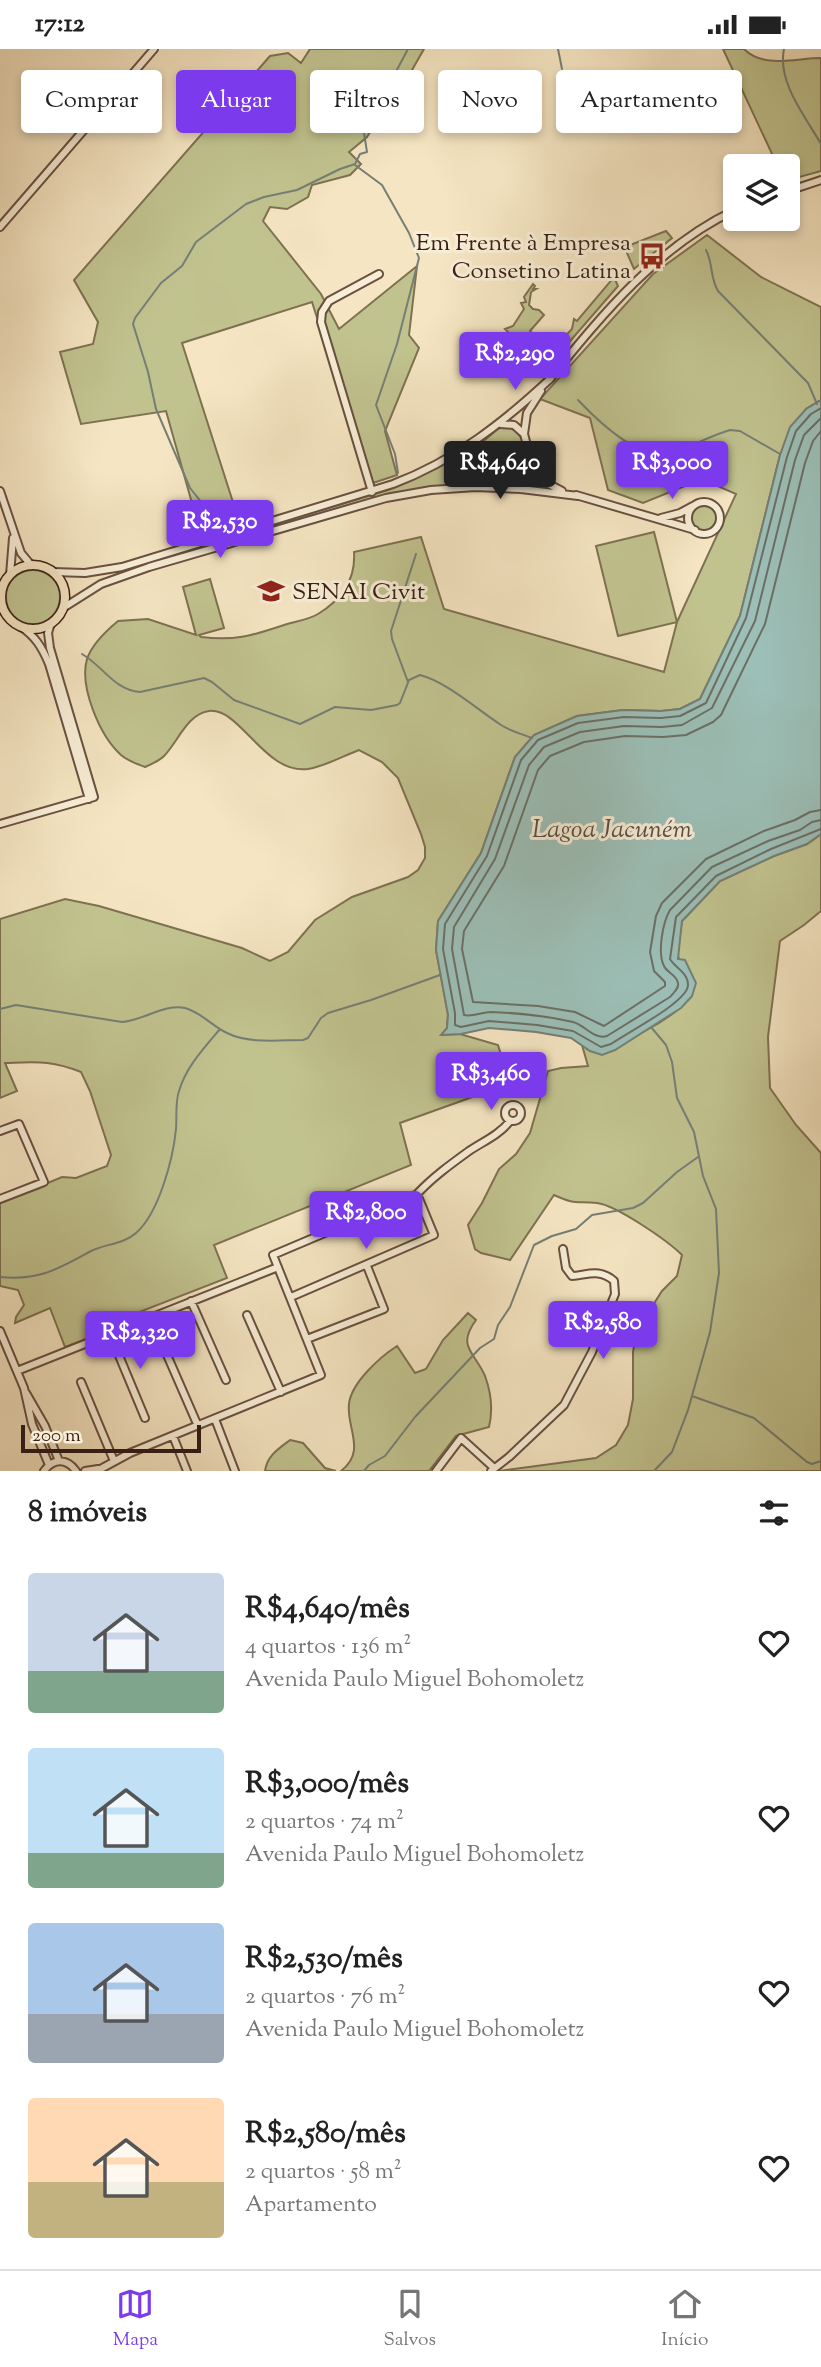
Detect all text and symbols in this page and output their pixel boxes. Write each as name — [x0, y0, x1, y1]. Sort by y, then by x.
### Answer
text: 17:12 — [35, 6, 85, 43]
chip: Comprar — [21, 70, 162, 133]
chip: Alugar — [176, 70, 296, 133]
chip: Filtros — [310, 70, 424, 133]
chip: Novo — [438, 70, 542, 133]
chip: Apartamento — [556, 70, 742, 133]
map controls — [723, 154, 800, 231]
button: layers — [723, 154, 800, 231]
place label: Em Frente à Empresa Consetino Latina — [416, 227, 631, 289]
bus stop icon: Em Frente à Empresa Consetino Latina — [637, 241, 667, 271]
pin: R$2,290 — [450, 333, 580, 392]
text: R$2,290 — [475, 338, 555, 371]
pin: R$4,640 — [435, 441, 565, 501]
pin: R$3,000 — [607, 441, 737, 501]
text: R$4,640 — [460, 447, 540, 480]
text: R$3,000 — [632, 447, 712, 480]
pin: R$2,530 — [155, 501, 285, 560]
text: R$2,530 — [183, 506, 257, 539]
school or university icon: SENAI Civit — [256, 576, 286, 606]
place label: SENAI Civit — [292, 576, 425, 610]
water label: Lagoa Jacuném — [532, 812, 693, 849]
pin: R$3,460 — [426, 1053, 556, 1112]
text: R$3,460 — [452, 1058, 530, 1091]
pin: R$2,800 — [301, 1191, 431, 1251]
text: R$2,800 — [325, 1197, 407, 1230]
pin: R$2,580 — [538, 1301, 668, 1361]
text: R$2,580 — [564, 1307, 642, 1340]
pin: R$2,320 — [75, 1311, 205, 1371]
text: R$2,320 — [101, 1317, 179, 1350]
scale bar — [21, 1422, 201, 1454]
text: 200 m — [32, 1423, 81, 1450]
text: 8 imóveis — [28, 1492, 147, 1535]
icon: filters — [755, 1494, 793, 1532]
text: R$4,640/mês — [245, 1588, 410, 1631]
icon: home — [84, 1601, 168, 1685]
icon: heart — [755, 1624, 793, 1662]
text: 4 quartos · 136 m² — [245, 1631, 411, 1664]
text: Avenida Paulo Miguel Bohomoletz — [245, 1664, 584, 1697]
text: R$3,000/mês — [245, 1763, 409, 1806]
icon: home — [84, 1776, 168, 1860]
icon: heart — [755, 1799, 793, 1837]
text: 2 quartos · 74 m² — [245, 1806, 404, 1839]
text: Avenida Paulo Miguel Bohomoletz — [245, 1839, 584, 1872]
text: R$2,530/mês — [245, 1938, 403, 1981]
icon: home — [84, 1951, 168, 2035]
icon: heart — [755, 1974, 793, 2012]
text: 2 quartos · 76 m² — [245, 1981, 405, 2014]
text: Avenida Paulo Miguel Bohomoletz — [245, 2014, 584, 2047]
text: R$2,580/mês — [245, 2113, 406, 2156]
icon: home — [84, 2126, 168, 2210]
icon: heart — [755, 2149, 793, 2187]
text: 2 quartos · 58 m² — [245, 2156, 402, 2189]
text: Apartamento — [245, 2189, 377, 2222]
tab: Mapa — [113, 2285, 158, 2354]
tab: Salvos — [383, 2285, 436, 2354]
tab: Início — [661, 2285, 708, 2354]

